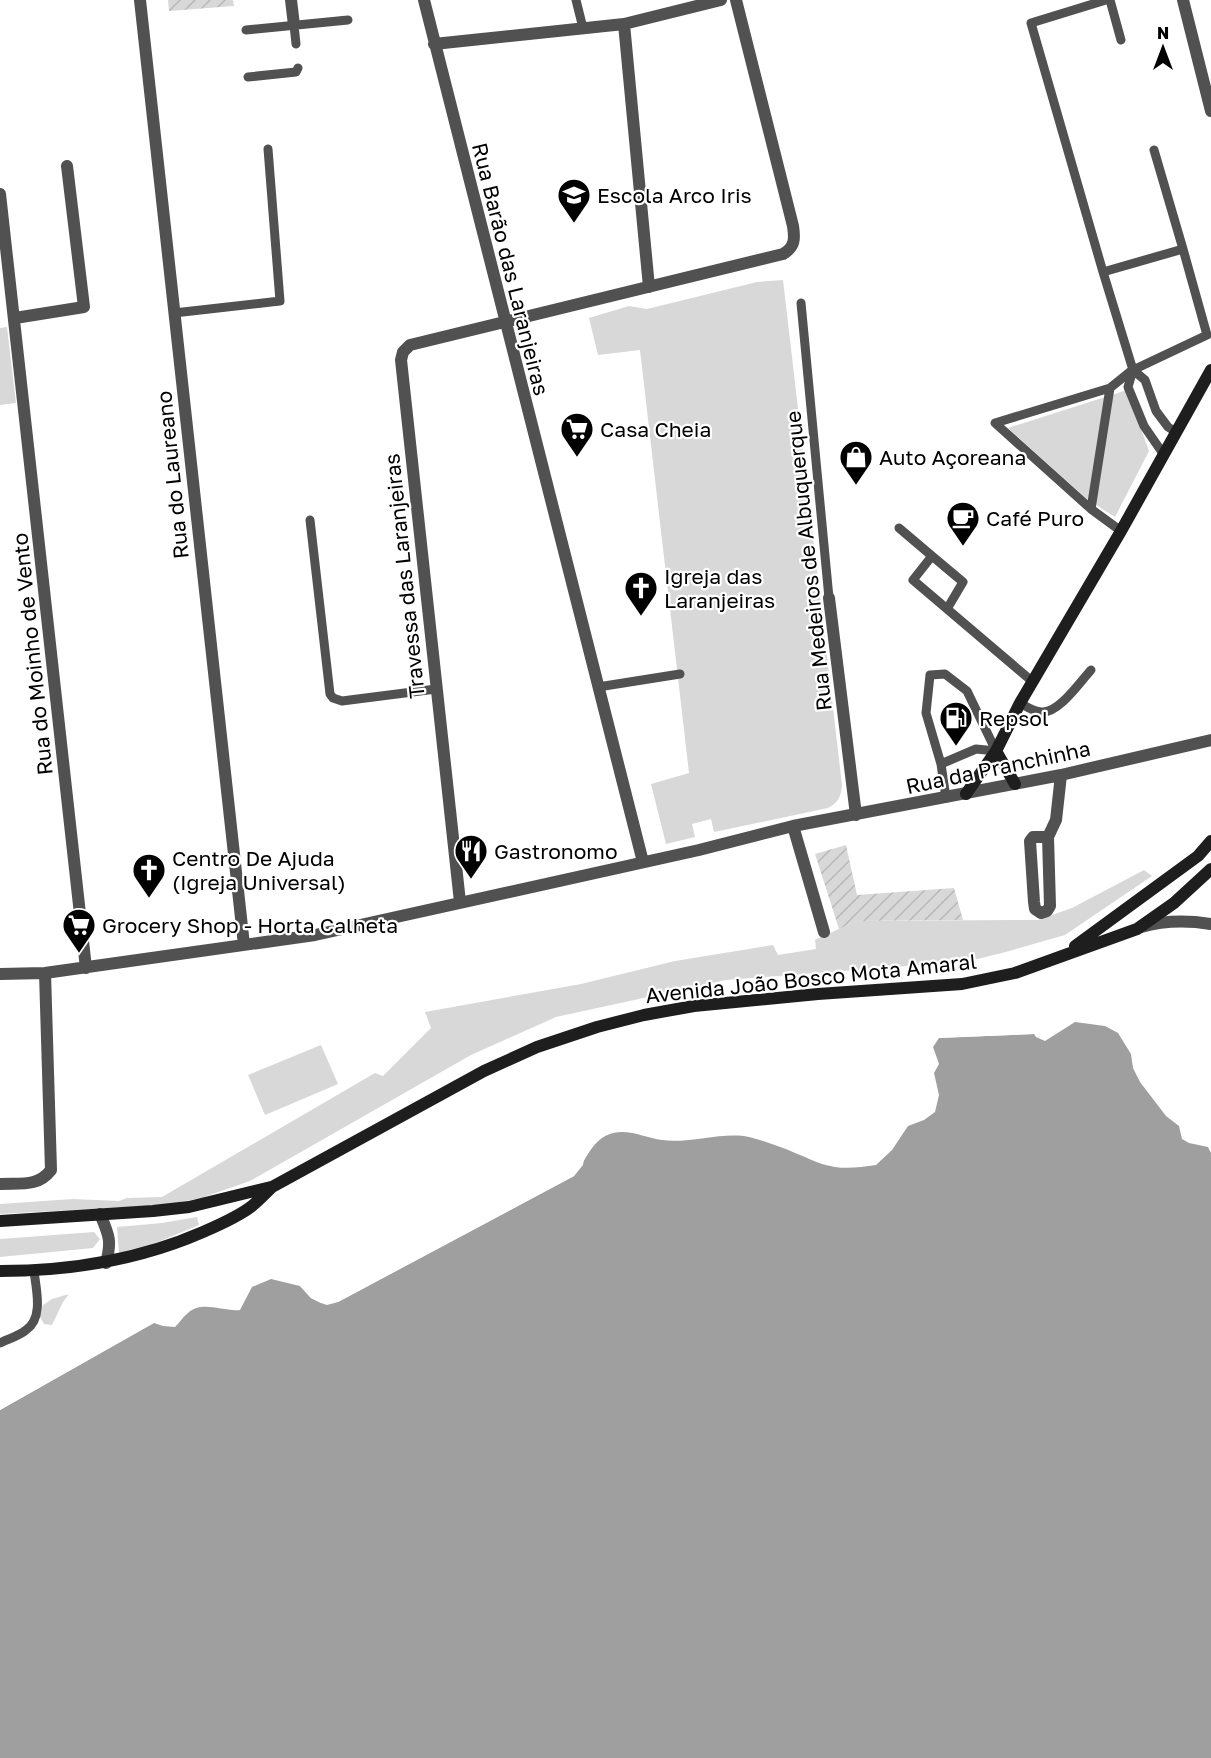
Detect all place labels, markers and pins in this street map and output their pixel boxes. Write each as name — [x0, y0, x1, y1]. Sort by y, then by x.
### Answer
school or university icon: Escola Arco Iris — [556, 177, 592, 224]
place label: Escola Arco Iris — [597, 182, 752, 208]
supermarket icon: Casa Cheia — [559, 411, 595, 458]
place label: Casa Cheia — [600, 416, 711, 442]
shop icon: Auto Açoreana — [838, 439, 874, 486]
place label: Auto Açoreana — [879, 444, 1026, 470]
cafe icon: Café Puro — [945, 500, 981, 547]
place label: Café Puro — [986, 505, 1084, 531]
place label: Igreja das Laranjeiras — [664, 563, 775, 613]
church icon: Igreja das Laranjeiras — [623, 570, 659, 617]
fuel station icon: Repsol — [938, 700, 974, 747]
place label: Repsol — [979, 705, 1049, 731]
restaurant icon: Gastronomo — [453, 833, 489, 880]
place label: Gastronomo — [494, 838, 617, 864]
place label: Centro De Ajuda (Igreja Universal) — [172, 845, 346, 895]
church icon: Centro De Ajuda (Igreja Universal) — [131, 852, 167, 899]
supermarket icon: Grocery Shop - Horta Calheta — [61, 907, 97, 954]
place label: Grocery Shop - Horta Calheta — [102, 912, 398, 938]

